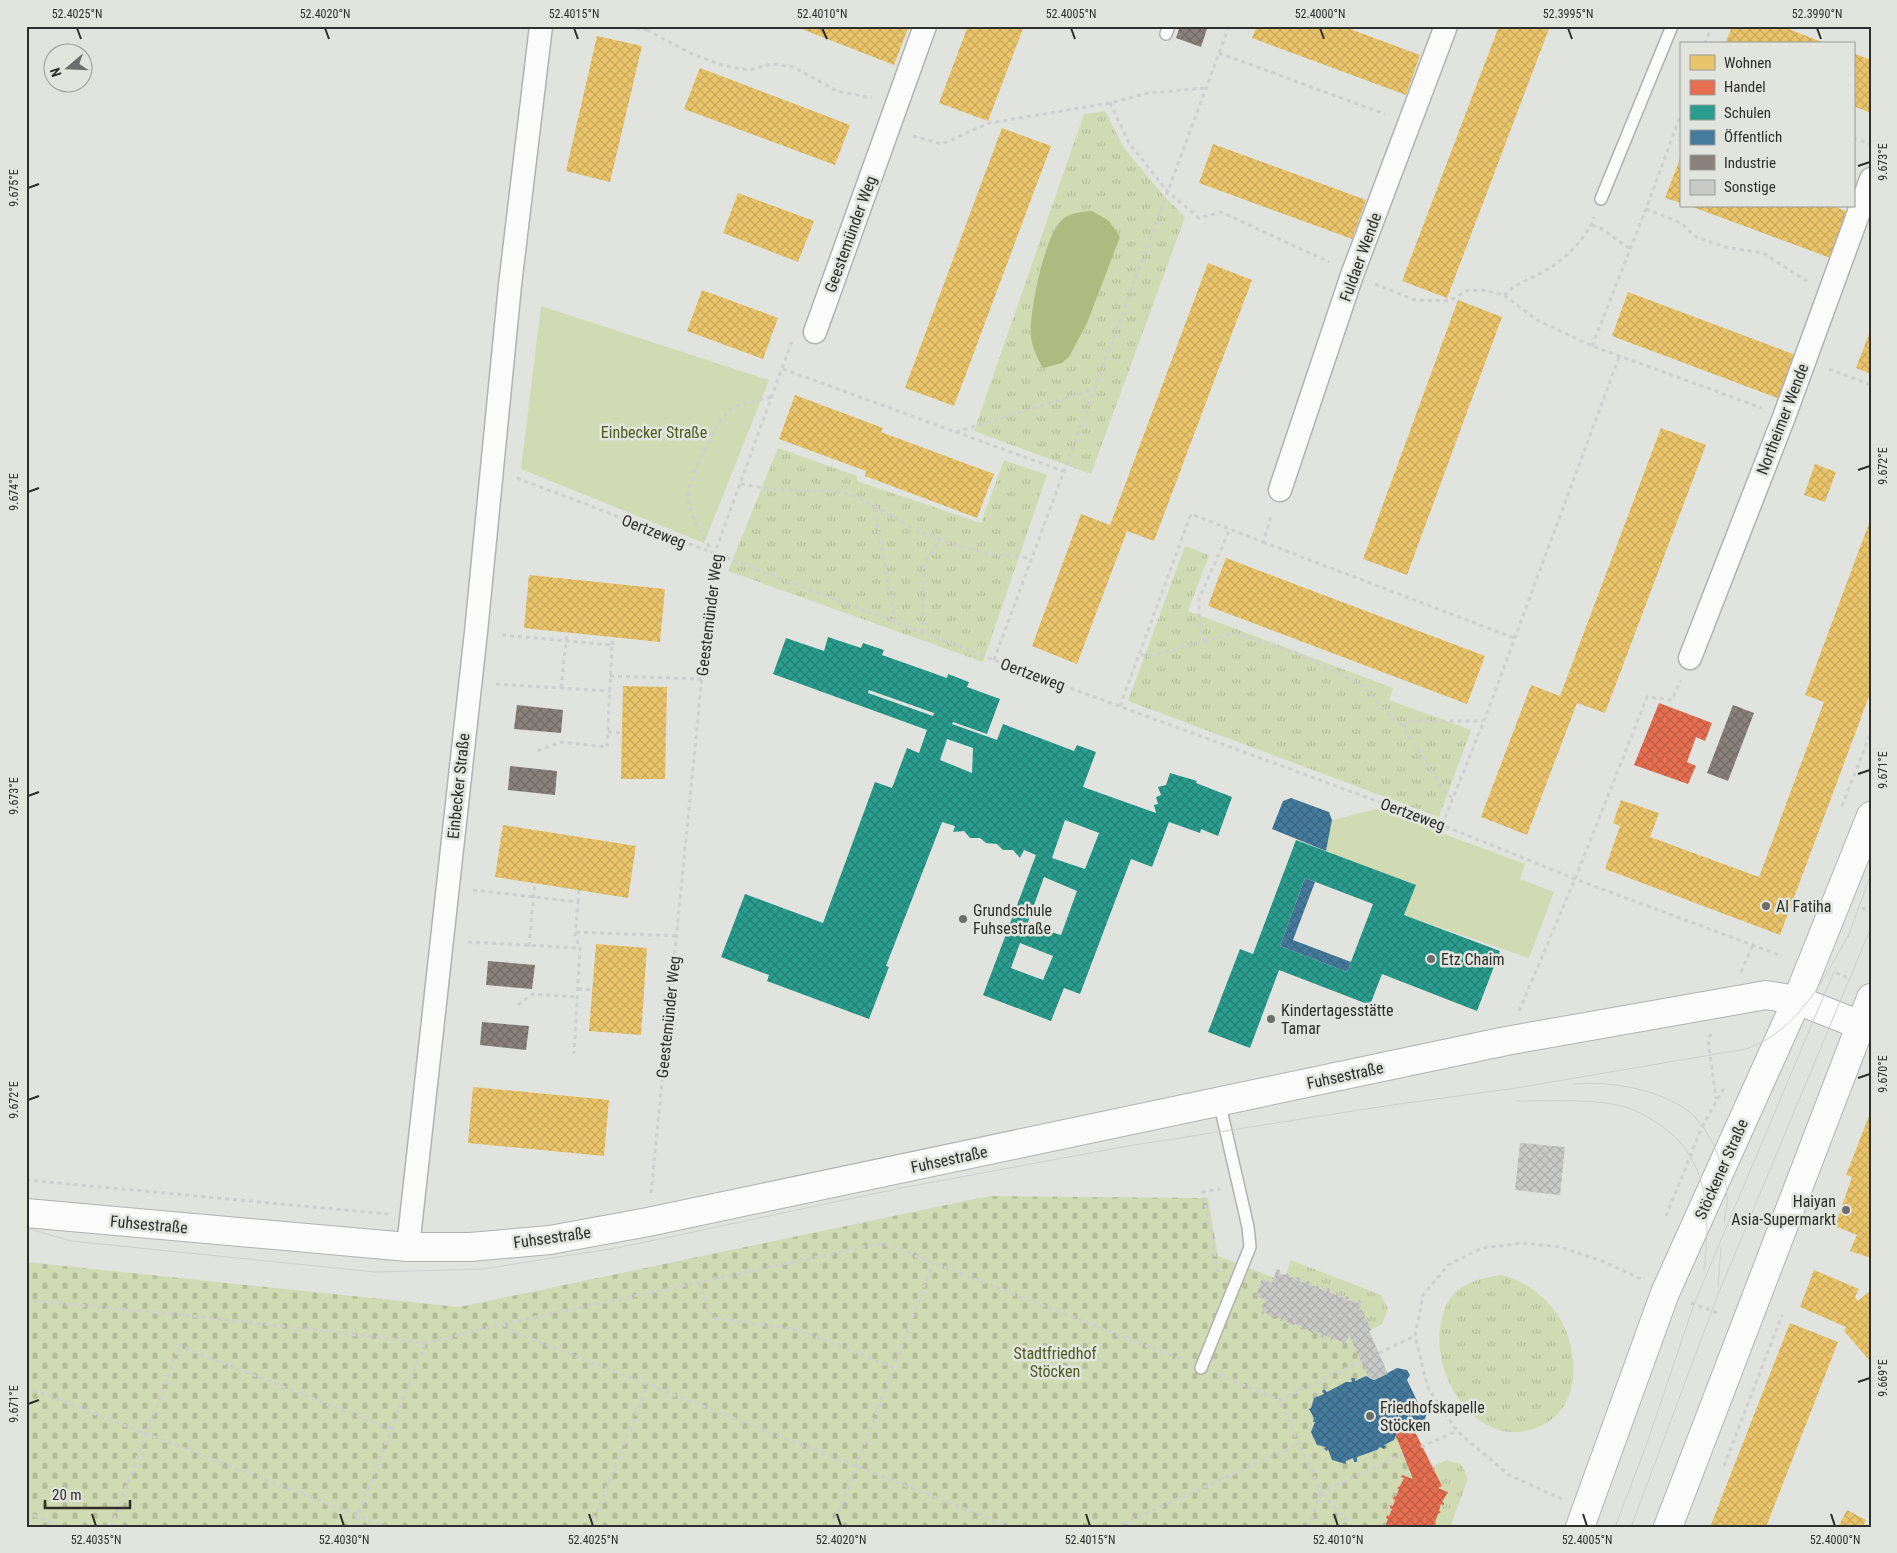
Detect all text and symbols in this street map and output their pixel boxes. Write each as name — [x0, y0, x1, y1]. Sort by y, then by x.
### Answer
text: 52.4025°N — [52, 7, 102, 21]
text: 52.4020°N — [300, 7, 350, 21]
text: 52.4015°N — [549, 7, 599, 21]
text: 52.4010°N — [797, 7, 847, 21]
text: 52.4005°N — [1046, 7, 1096, 21]
text: 52.4000°N — [1295, 7, 1345, 21]
text: 52.3995°N — [1543, 7, 1593, 21]
text: 52.3990°N — [1792, 7, 1842, 21]
north arrow — [42, 42, 92, 92]
legend — [1680, 42, 1854, 208]
text: Wohnen — [1724, 54, 1772, 72]
text: N — [47, 66, 65, 79]
text: Handel — [1724, 78, 1766, 96]
text: Schulen — [1724, 104, 1771, 122]
text: Öffentlich — [1724, 128, 1782, 146]
text: 9.673°E — [1876, 143, 1890, 181]
text: Industrie — [1724, 154, 1776, 172]
text: 9.675°E — [7, 169, 21, 207]
street label: Geestemünder Weg — [821, 173, 880, 295]
text: Sonstige — [1724, 178, 1776, 196]
street label: Fuldaer Wende — [1336, 210, 1385, 304]
street label: Northeimer Wende — [1753, 361, 1812, 477]
park label: Einbecker Straße — [601, 423, 707, 442]
text: 9.672°E — [1876, 447, 1890, 485]
text: 9.674°E — [7, 473, 21, 511]
street label: Oertzeweg — [619, 511, 689, 552]
street label: Geestemünder Weg — [693, 553, 726, 677]
street label: Oertzeweg — [998, 654, 1068, 695]
street label: Einbecker Straße — [443, 732, 474, 840]
text: 9.671°E — [1876, 751, 1890, 789]
text: 9.673°E — [7, 777, 21, 815]
street label: Oertzeweg — [1378, 794, 1448, 835]
place label: Al Fatiha — [1776, 897, 1831, 916]
marker: Al Fatiha — [1760, 900, 1772, 912]
place label: Grundschule Fuhsestraße — [973, 901, 1052, 938]
marker: Grundschule Fuhsestraße — [957, 913, 969, 925]
place label: Etz Chaim — [1441, 950, 1505, 969]
marker: Etz Chaim — [1425, 953, 1437, 965]
street label: Geestemünder Weg — [653, 955, 684, 1079]
place label: Kindertagesstätte Tamar — [1281, 1001, 1394, 1038]
marker: Kindertagesstätte Tamar — [1265, 1013, 1277, 1025]
text: 9.670°E — [1876, 1055, 1890, 1093]
street label: Fuhsestraße — [1305, 1058, 1385, 1093]
text: 9.672°E — [7, 1081, 21, 1119]
street label: Stöckener Straße — [1691, 1116, 1752, 1222]
street label: Fuhsestraße — [909, 1142, 989, 1177]
place label: Haiyan Asia-Supermarkt — [1731, 1192, 1836, 1229]
marker: Haiyan Asia-Supermarkt — [1840, 1204, 1852, 1216]
street label: Fuhsestraße — [109, 1212, 189, 1237]
street label: Fuhsestraße — [512, 1223, 592, 1252]
park label: Stadtfriedhof Stöcken — [1013, 1344, 1097, 1381]
text: 9.669°E — [1876, 1359, 1890, 1397]
text: 9.671°E — [7, 1385, 21, 1423]
place label: Friedhofskapelle Stöcken — [1380, 1398, 1485, 1435]
marker: Friedhofskapelle Stöcken — [1364, 1410, 1376, 1422]
scale bar — [45, 1478, 130, 1510]
text: 20 m — [52, 1486, 82, 1504]
text: 52.4035°N — [71, 1533, 121, 1547]
text: 52.4030°N — [319, 1533, 369, 1547]
text: 52.4025°N — [568, 1533, 618, 1547]
text: 52.4020°N — [816, 1533, 866, 1547]
text: 52.4015°N — [1065, 1533, 1115, 1547]
text: 52.4010°N — [1313, 1533, 1363, 1547]
text: 52.4005°N — [1562, 1533, 1612, 1547]
text: 52.4000°N — [1810, 1533, 1860, 1547]

